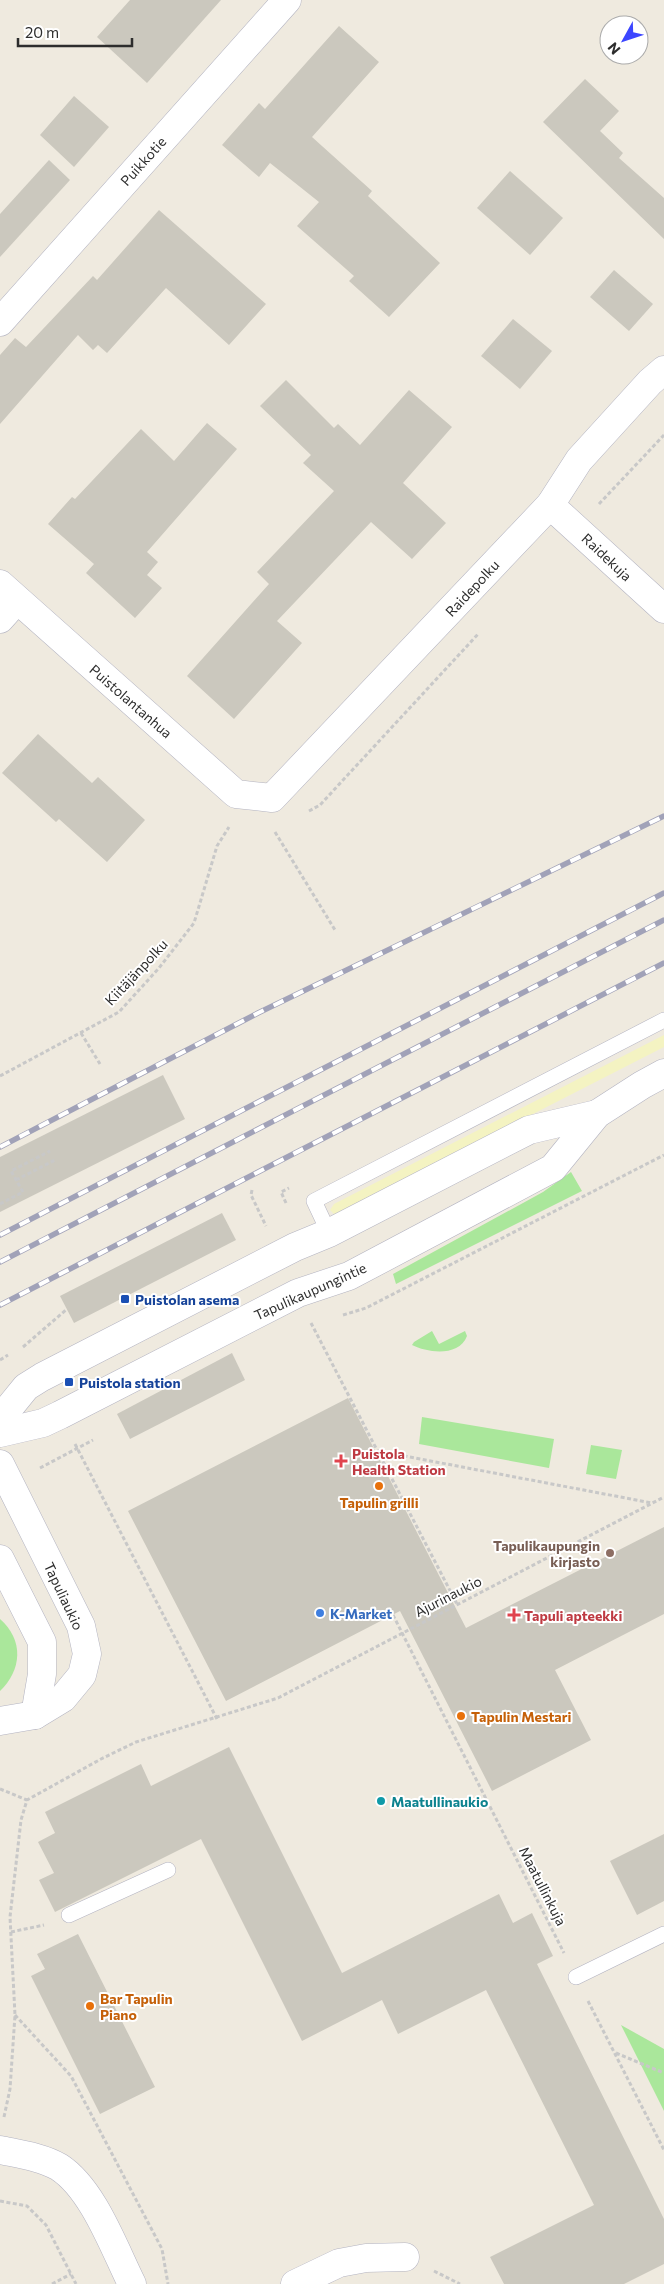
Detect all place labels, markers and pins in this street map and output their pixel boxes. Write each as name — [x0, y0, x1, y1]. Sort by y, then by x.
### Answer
place label: Puistolan asema — [135, 1291, 239, 1308]
marker: Puistolan asema — [119, 1293, 131, 1305]
place label: Puistola station — [79, 1374, 181, 1391]
marker: Puistola station — [63, 1376, 75, 1388]
place label: Puistola Health Station — [352, 1445, 446, 1478]
marker: Puistola Health Station — [334, 1454, 348, 1468]
marker: Tapulin grilli — [373, 1480, 385, 1492]
place label: Tapulin grilli — [339, 1494, 419, 1511]
place label: Tapulikaupungin kirjasto — [493, 1537, 600, 1570]
marker: Tapulikaupungin kirjasto — [604, 1547, 616, 1559]
place label: K-Market — [330, 1605, 392, 1622]
marker: K-Market — [314, 1607, 326, 1619]
place label: Tapuli apteekki — [524, 1607, 622, 1624]
marker: Tapuli apteekki — [508, 1609, 520, 1621]
place label: Tapulin Mestari — [471, 1708, 571, 1725]
marker: Tapulin Mestari — [455, 1710, 467, 1722]
place label: Maatullinaukio — [391, 1793, 488, 1810]
marker: Maatullinaukio — [375, 1795, 387, 1807]
place label: Bar Tapulin Piano — [100, 1990, 173, 2023]
marker: Bar Tapulin Piano — [84, 2000, 96, 2012]

